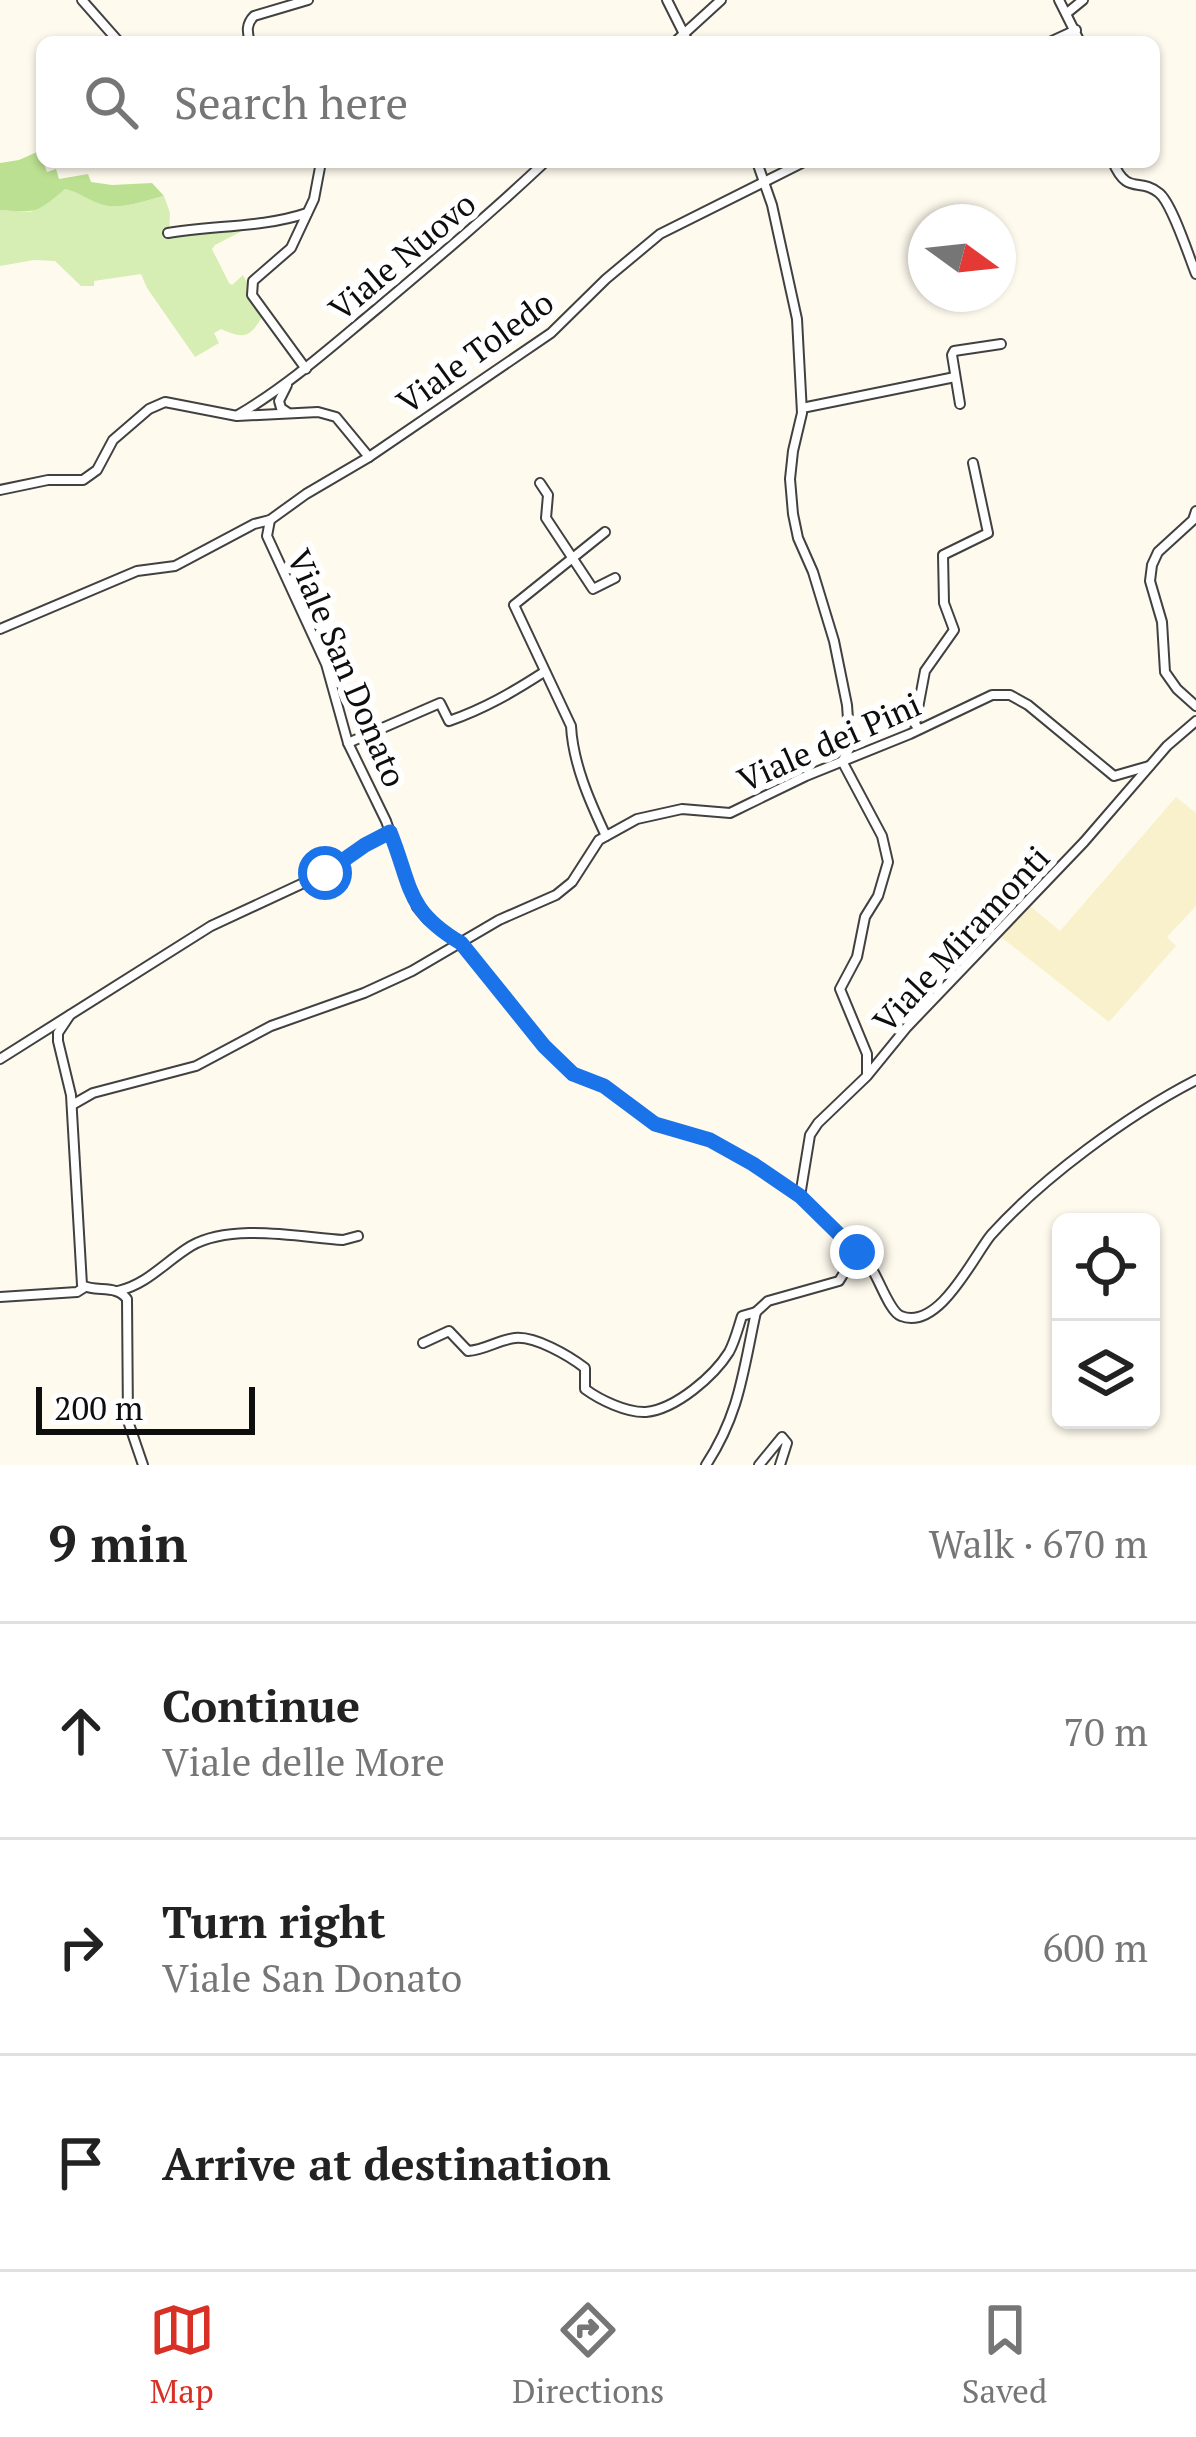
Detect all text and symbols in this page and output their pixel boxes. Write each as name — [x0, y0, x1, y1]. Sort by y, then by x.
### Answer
search box — [36, 36, 1160, 168]
icon: search — [78, 69, 144, 135]
text: Search here — [174, 72, 408, 132]
street label: Viale Nuovo — [319, 182, 484, 330]
north arrow — [908, 204, 1016, 312]
street label: Viale Toledo — [388, 280, 562, 423]
street label: Viale San Donato — [278, 542, 417, 793]
street label: Viale dei Pini — [731, 682, 927, 801]
street label: Viale Miramonti — [863, 836, 1058, 1041]
route start — [298, 846, 352, 900]
map controls — [1052, 1213, 1160, 1429]
button: locate — [1052, 1213, 1160, 1321]
route end — [830, 1225, 884, 1279]
button: layers — [1052, 1321, 1160, 1429]
scale bar — [36, 1381, 255, 1434]
text: 200 m — [54, 1386, 143, 1429]
text: 9 min — [48, 1509, 188, 1577]
text: Walk · 670 m — [929, 1517, 1148, 1569]
text: Continue — [162, 1675, 360, 1735]
icon: ahead — [48, 1698, 114, 1764]
text: 70 m — [1063, 1705, 1148, 1757]
text: Viale delle More — [162, 1735, 445, 1787]
text: Turn right — [162, 1891, 386, 1951]
icon: right — [48, 1914, 114, 1980]
text: 600 m — [1043, 1921, 1148, 1973]
text: Viale San Donato — [162, 1951, 462, 2003]
icon: arrive — [48, 2130, 114, 2196]
text: Arrive at destination — [162, 2133, 611, 2193]
tab: Map — [149, 2297, 215, 2412]
tab: Directions — [512, 2297, 664, 2412]
tab: Saved — [962, 2297, 1047, 2412]

